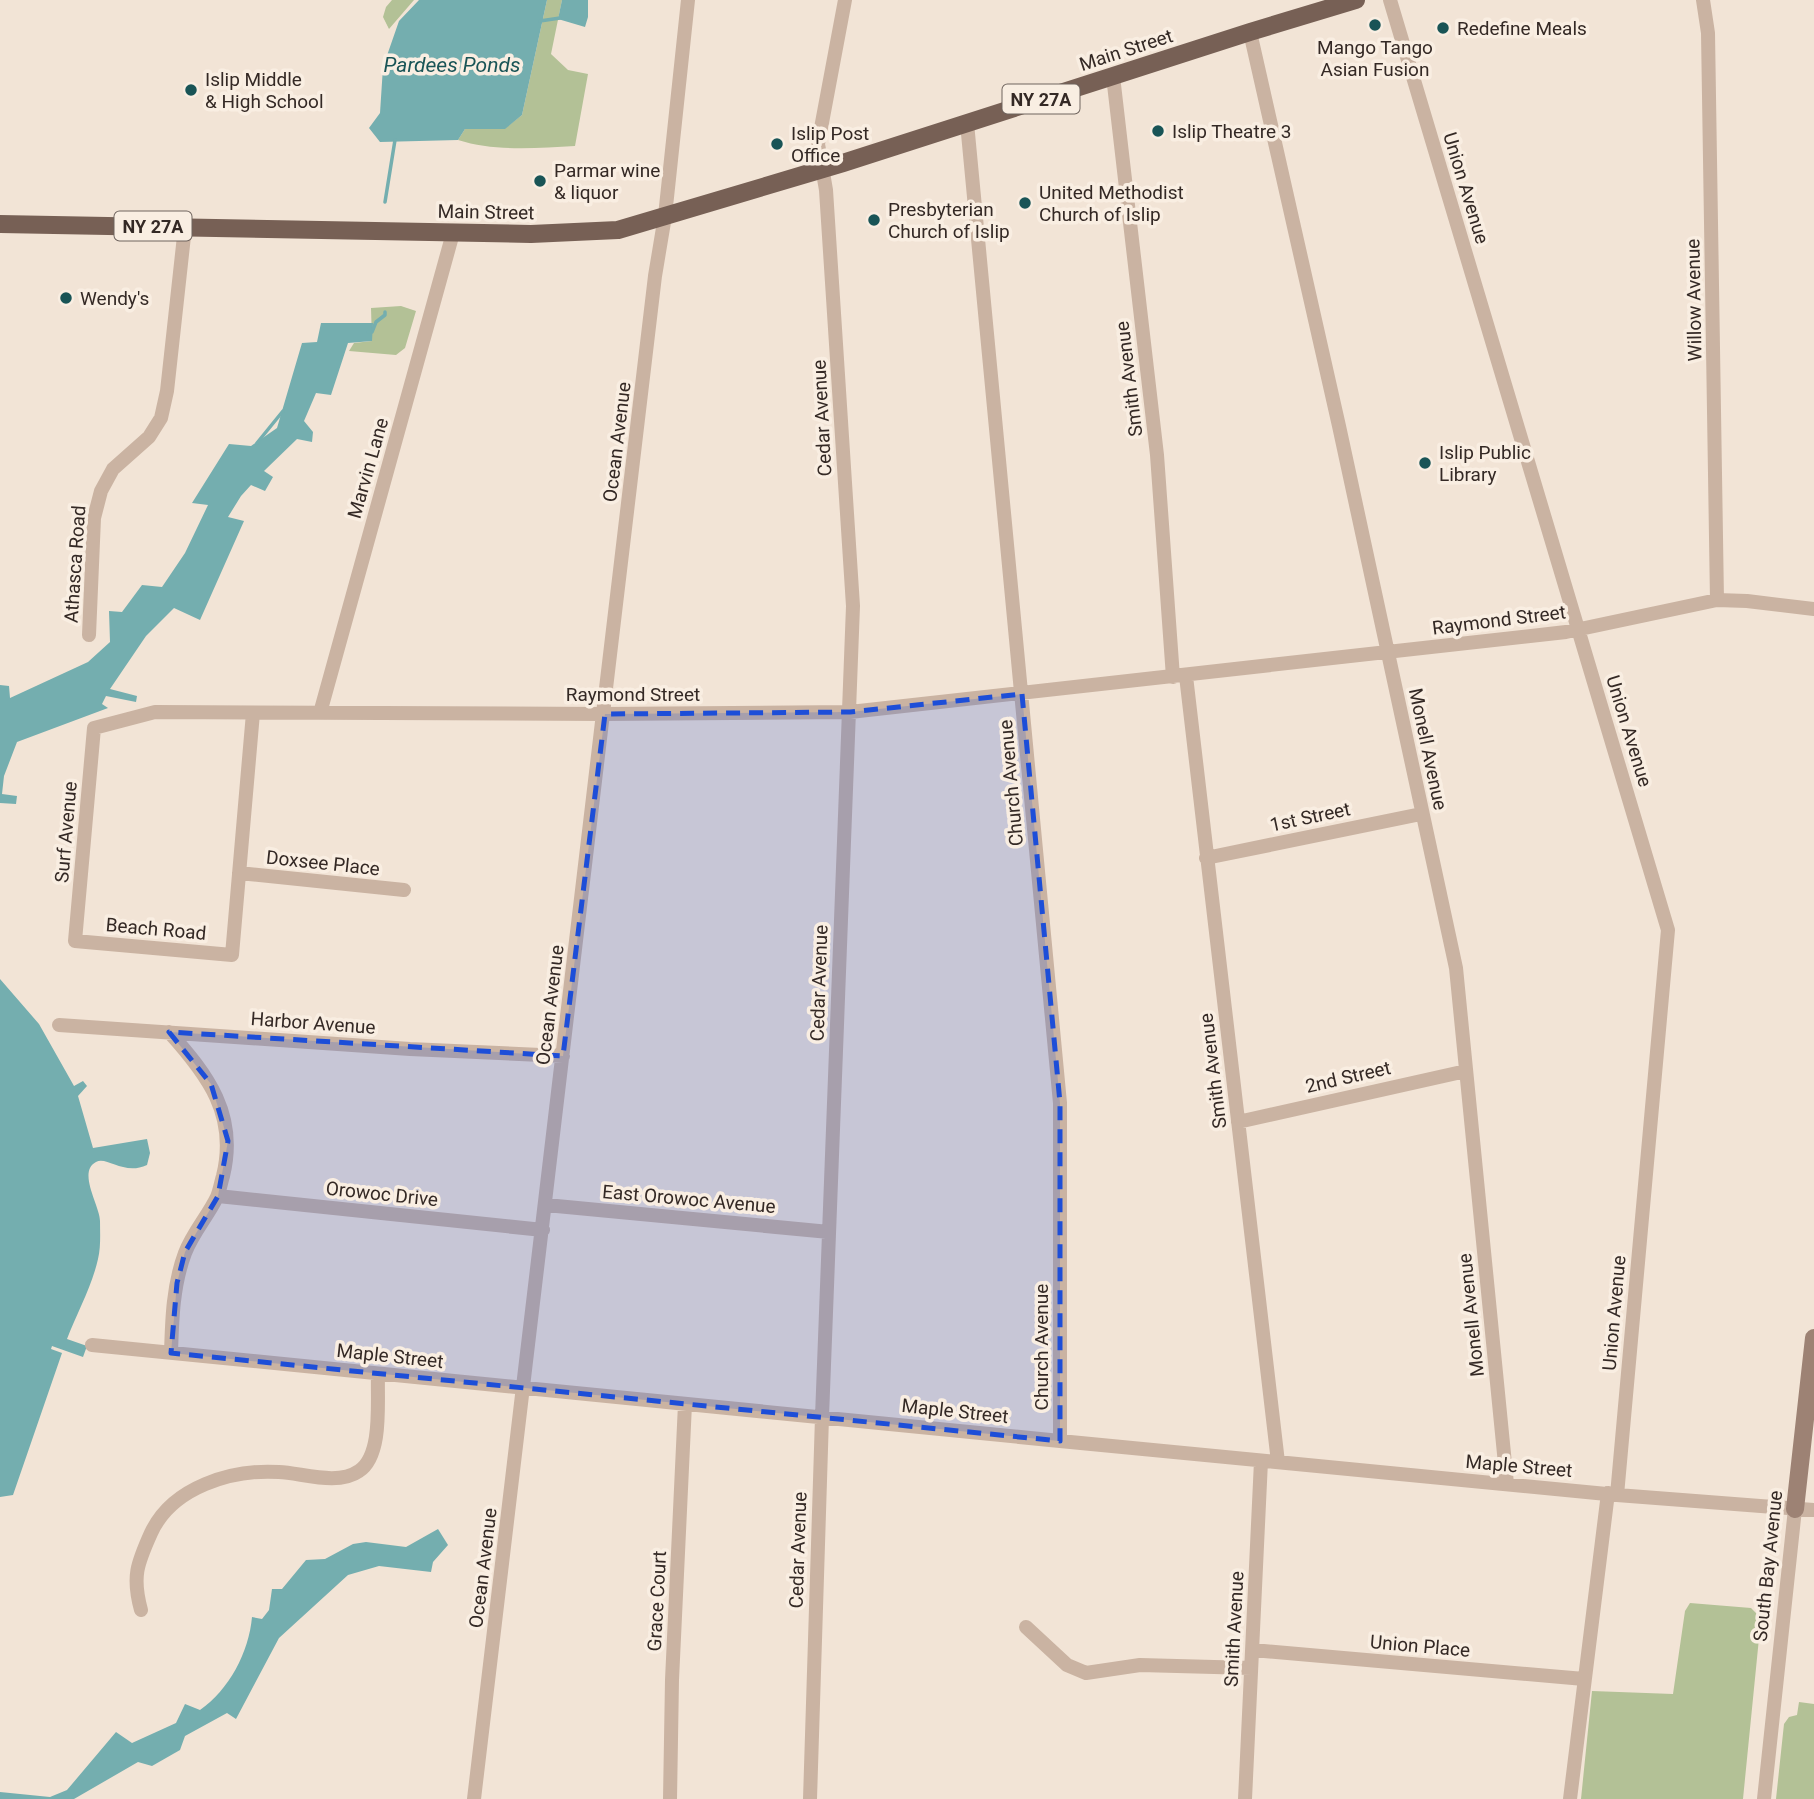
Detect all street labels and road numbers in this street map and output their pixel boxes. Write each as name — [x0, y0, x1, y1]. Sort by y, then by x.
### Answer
street label: Main Street — [1076, 24, 1176, 76]
road number: NY 27A — [1002, 84, 1080, 114]
street label: Union Avenue — [1438, 129, 1494, 247]
street label: Main Street — [437, 200, 535, 224]
road number: NY 27A — [114, 211, 192, 240]
street label: Willow Avenue — [1681, 238, 1707, 362]
street label: Smith Avenue — [1111, 320, 1147, 438]
street label: Cedar Avenue — [807, 359, 837, 477]
street label: Ocean Avenue — [598, 381, 636, 503]
street label: Marvin Lane — [343, 415, 393, 521]
street label: Athasca Road — [59, 505, 91, 623]
street label: Raymond Street — [1431, 600, 1567, 640]
street label: Union Avenue — [1601, 672, 1657, 790]
street label: Raymond Street — [566, 683, 700, 706]
street label: Monell Avenue — [1404, 686, 1452, 812]
street label: Church Avenue — [994, 719, 1028, 847]
street label: Surf Avenue — [50, 780, 82, 884]
street label: 1st Street — [1268, 797, 1352, 837]
street label: Doxsee Place — [265, 846, 381, 880]
street label: Beach Road — [105, 913, 207, 945]
street label: Cedar Avenue — [805, 924, 833, 1042]
street label: Ocean Avenue — [531, 944, 569, 1066]
street label: Harbor Avenue — [250, 1007, 376, 1039]
street label: Smith Avenue — [1195, 1012, 1231, 1130]
street label: 2nd Street — [1303, 1056, 1393, 1098]
street label: Orowoc Drive — [325, 1177, 439, 1211]
street label: East Orowoc Avenue — [601, 1180, 777, 1218]
street label: Monell Avenue — [1453, 1252, 1489, 1378]
street label: Union Avenue — [1598, 1254, 1630, 1372]
street label: Church Avenue — [1030, 1284, 1053, 1410]
street label: Maple Street — [336, 1339, 444, 1373]
street label: Maple Street — [901, 1394, 1009, 1428]
street label: Maple Street — [1465, 1450, 1573, 1482]
street label: South Bay Avenue — [1749, 1489, 1787, 1643]
street label: Cedar Avenue — [784, 1491, 812, 1609]
street label: Ocean Avenue — [464, 1507, 502, 1629]
street label: Grace Court — [643, 1550, 671, 1652]
street label: Smith Avenue — [1219, 1570, 1249, 1688]
street label: Union Place — [1369, 1630, 1471, 1662]

